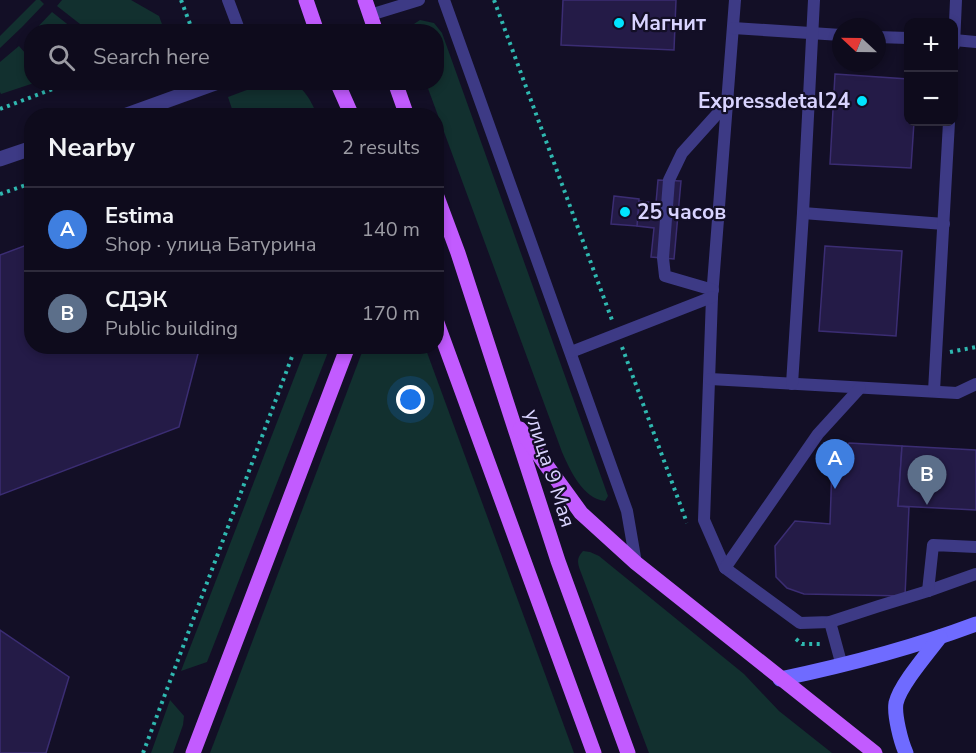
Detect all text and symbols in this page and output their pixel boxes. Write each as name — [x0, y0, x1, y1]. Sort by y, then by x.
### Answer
place label: Магнит — [631, 9, 706, 37]
marker: Магнит — [612, 16, 626, 30]
north arrow — [832, 18, 886, 72]
map controls — [904, 18, 958, 126]
button: + — [904, 18, 958, 72]
search box — [24, 24, 444, 90]
icon: search — [45, 41, 78, 74]
text: Search here — [93, 42, 210, 72]
button: − — [904, 72, 958, 126]
place label: Expressdetal24 — [698, 87, 850, 115]
marker: Expressdetal24 — [855, 94, 869, 108]
text: Nearby — [48, 130, 135, 165]
text: 2 results — [342, 134, 420, 161]
place label: 25 часов — [637, 198, 726, 226]
text: Estima — [105, 201, 174, 231]
marker: 25 часов — [618, 205, 632, 219]
text: A — [60, 216, 75, 243]
text: 140 m — [362, 216, 420, 243]
text: Shop · улица Батурина — [105, 231, 317, 258]
text: СДЭК — [105, 285, 167, 315]
text: B — [61, 300, 74, 327]
text: 170 m — [362, 300, 420, 327]
text: Public building — [105, 315, 238, 342]
your location — [396, 385, 425, 414]
street label: улица 9 Мая — [518, 405, 582, 531]
pin: A — [816, 440, 854, 489]
pin: B — [908, 456, 946, 505]

